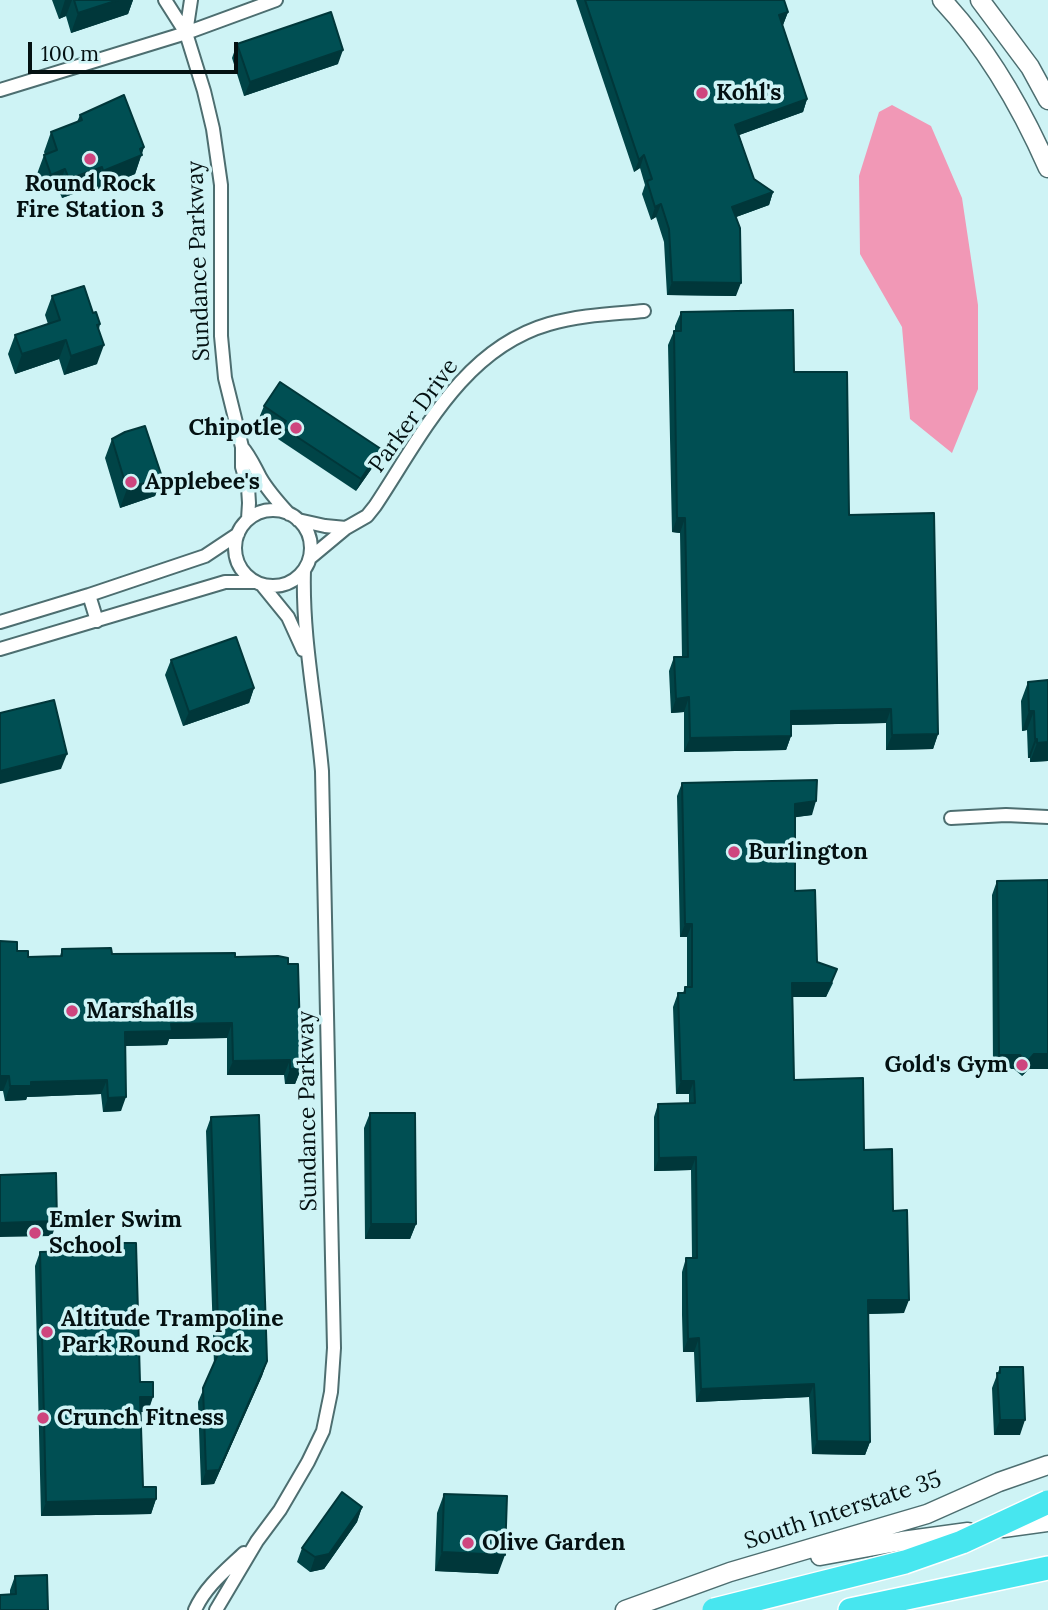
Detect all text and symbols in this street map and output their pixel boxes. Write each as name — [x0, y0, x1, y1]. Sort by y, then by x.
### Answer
scale bar — [32, 28, 242, 72]
text: 100 m — [41, 40, 99, 67]
place label: Kohl's — [716, 79, 781, 107]
marker: Kohl's — [694, 85, 710, 101]
marker: Round Rock Fire Station 3 — [82, 151, 98, 167]
street label: Sundance Parkway — [182, 160, 216, 362]
place label: Round Rock Fire Station 3 — [16, 170, 164, 224]
street label: Parker Drive — [364, 354, 464, 478]
place label: Chipotle — [188, 414, 282, 442]
marker: Chipotle — [288, 420, 304, 436]
place label: Applebee's — [145, 468, 260, 496]
marker: Applebee's — [123, 474, 139, 490]
place label: Burlington — [748, 838, 868, 866]
marker: Burlington — [726, 844, 742, 860]
place label: Marshalls — [86, 997, 194, 1025]
marker: Marshalls — [64, 1003, 80, 1019]
street label: Sundance Parkway — [292, 1010, 324, 1212]
place label: Gold's Gym — [885, 1051, 1008, 1079]
marker: Gold's Gym — [1014, 1057, 1030, 1073]
place label: Emler Swim School — [49, 1206, 182, 1260]
marker: Emler Swim School — [27, 1225, 43, 1241]
place label: Altitude Trampoline Park Round Rock — [61, 1305, 284, 1359]
marker: Altitude Trampoline Park Round Rock — [39, 1324, 55, 1340]
place label: Crunch Fitness — [57, 1404, 224, 1432]
marker: Crunch Fitness — [35, 1410, 51, 1426]
street label: South Interstate 35 — [741, 1466, 945, 1556]
place label: Olive Garden — [482, 1529, 625, 1557]
marker: Olive Garden — [460, 1535, 476, 1551]

